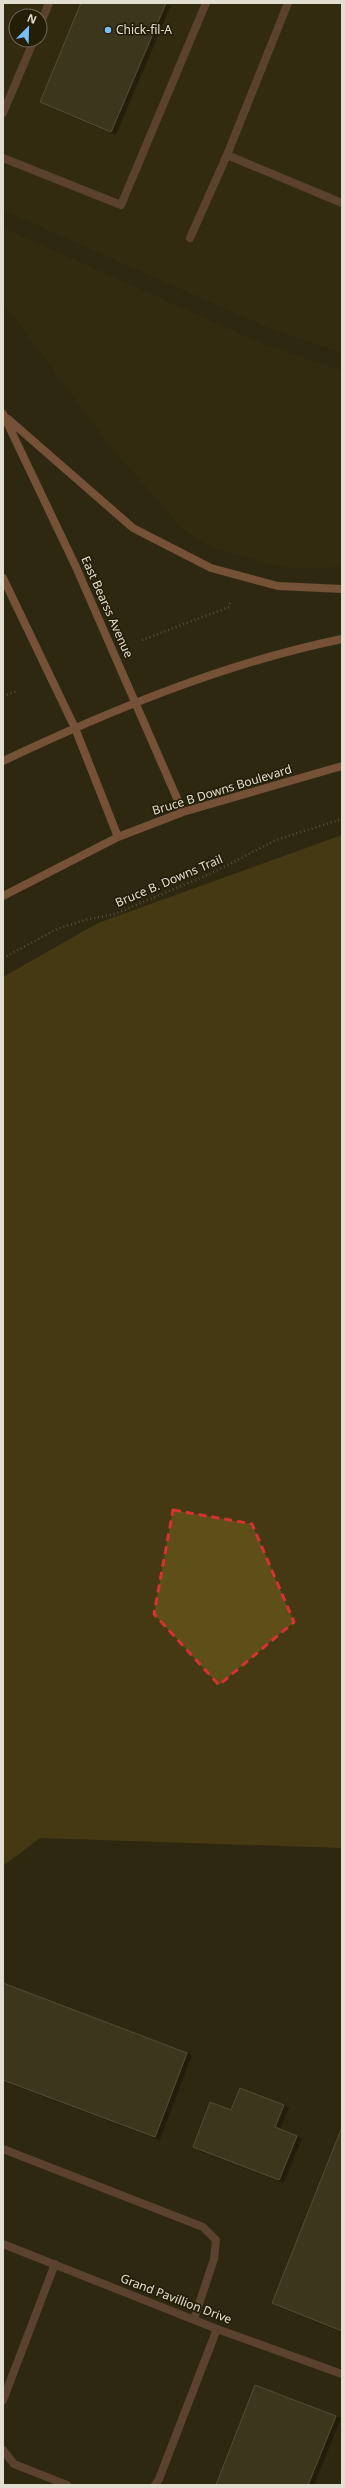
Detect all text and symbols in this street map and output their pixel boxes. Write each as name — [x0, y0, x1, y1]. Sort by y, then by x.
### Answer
north arrow — [8, 8, 48, 48]
text: N — [25, 10, 39, 27]
place label: Chick-fil-A — [116, 21, 172, 38]
marker: Chick-fil-A — [103, 25, 113, 35]
street label: East Bearss Avenue — [77, 553, 138, 661]
street label: Bruce B Downs Boulevard — [150, 760, 294, 819]
street label: Bruce B. Downs Trail — [113, 850, 225, 911]
street label: Grand Pavillion Drive — [118, 2269, 235, 2328]

